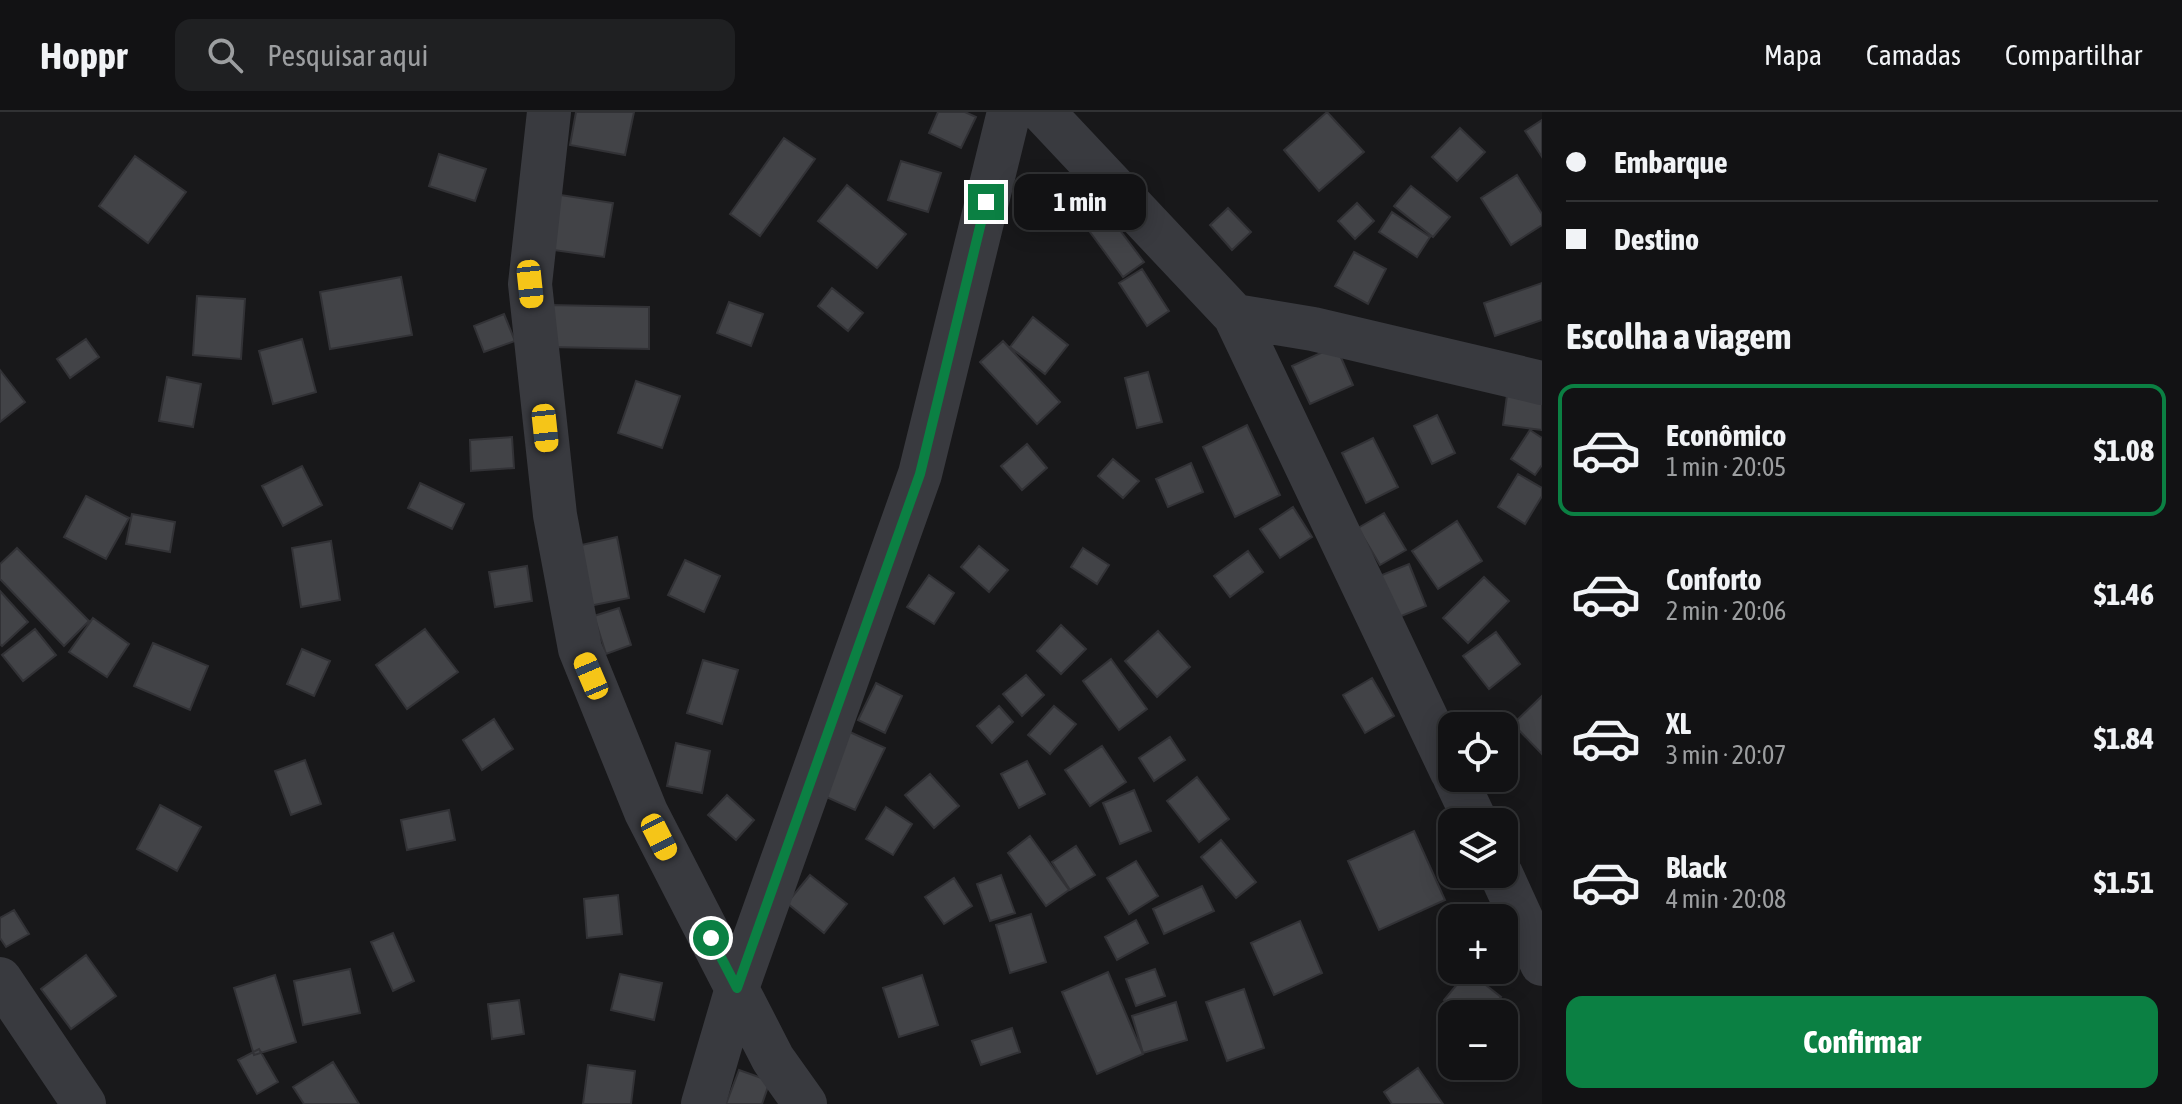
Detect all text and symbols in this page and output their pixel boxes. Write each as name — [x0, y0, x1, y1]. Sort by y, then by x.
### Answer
search box — [175, 19, 735, 91]
icon: search — [203, 33, 247, 77]
text: Hoppr — [40, 34, 127, 77]
text: Pesquisar aqui — [267, 38, 428, 72]
text: Mapa — [1764, 39, 1822, 71]
text: Camadas — [1866, 39, 1961, 71]
text: Compartilhar — [2005, 39, 2142, 71]
text: Embarque — [1614, 145, 1728, 179]
callout: 1 min — [1014, 174, 1146, 230]
route end — [968, 184, 1004, 220]
text: 1 min — [1053, 187, 1107, 217]
text: Destino — [1614, 222, 1699, 256]
car — [516, 259, 544, 309]
text: Escolha a viagem — [1566, 315, 1792, 357]
car — [531, 403, 559, 453]
icon: car — [1570, 414, 1642, 486]
text: Econômico — [1666, 418, 1786, 452]
text: $1.08 — [2094, 433, 2154, 467]
text: 1 min · 20:05 — [1666, 452, 1786, 482]
icon: car — [1570, 558, 1642, 630]
text: Conforto — [1666, 562, 1762, 596]
text: $1.46 — [2094, 577, 2154, 611]
text: 2 min · 20:06 — [1666, 596, 1786, 626]
car — [571, 649, 611, 703]
icon: car — [1570, 702, 1642, 774]
text: XL — [1666, 706, 1691, 740]
map controls — [1438, 712, 1518, 1080]
button: locate — [1438, 712, 1518, 792]
text: $1.84 — [2094, 721, 2154, 755]
text: 3 min · 20:07 — [1666, 740, 1786, 770]
button: layers — [1438, 808, 1518, 888]
car — [637, 810, 681, 864]
icon: car — [1570, 846, 1642, 918]
text: Black — [1666, 850, 1726, 884]
text: $1.51 — [2094, 865, 2154, 899]
text: 4 min · 20:08 — [1666, 884, 1786, 914]
button: + — [1438, 904, 1518, 984]
route start — [693, 920, 729, 956]
button: Confirmar — [1566, 996, 2158, 1088]
button: − — [1438, 1000, 1518, 1080]

